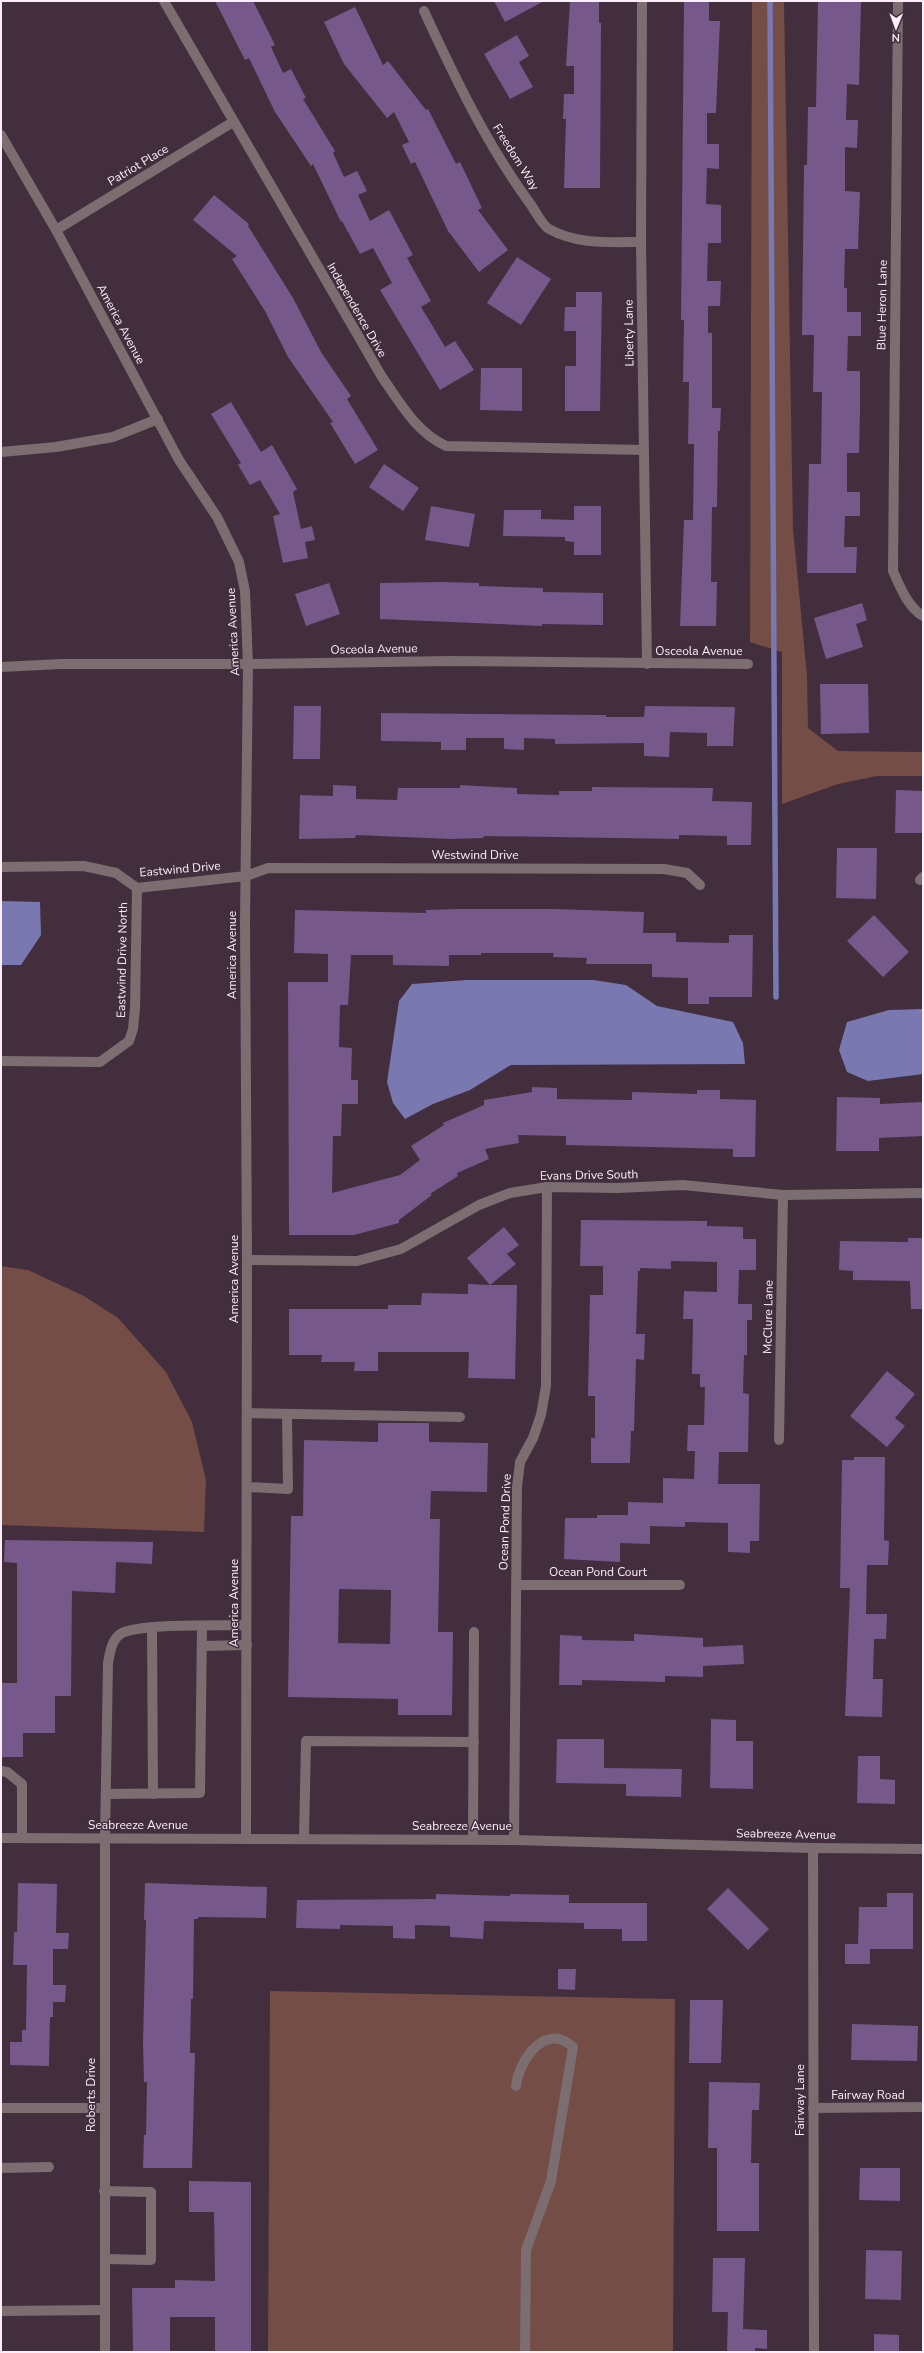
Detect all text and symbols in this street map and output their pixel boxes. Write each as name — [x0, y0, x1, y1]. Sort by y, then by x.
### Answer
north arrow — [876, 8, 916, 48]
text: N — [892, 30, 900, 45]
street label: Freedom Way — [489, 121, 543, 194]
street label: Patriot Place — [105, 141, 171, 189]
street label: Independence Drive — [323, 260, 391, 360]
street label: Blue Heron Lane — [873, 260, 891, 350]
street label: America Avenue — [93, 281, 149, 367]
street label: Liberty Lane — [620, 299, 638, 367]
street label: America Avenue — [223, 588, 243, 676]
street label: Osceola Avenue — [330, 640, 418, 658]
street label: Osceola Avenue — [655, 643, 743, 659]
street label: Westwind Drive — [431, 847, 519, 863]
street label: Eastwind Drive — [139, 857, 221, 881]
street label: Eastwind Drive North — [113, 902, 131, 1018]
street label: America Avenue — [224, 911, 240, 999]
street label: Evans Drive South — [540, 1166, 638, 1184]
street label: America Avenue — [226, 1235, 242, 1323]
street label: McClure Lane — [759, 1280, 777, 1354]
street label: Ocean Pond Drive — [495, 1473, 515, 1571]
street label: America Avenue — [226, 1559, 242, 1647]
street label: Ocean Pond Court — [549, 1564, 648, 1580]
street label: Seabreeze Avenue — [88, 1817, 188, 1833]
street label: Seabreeze Avenue — [412, 1818, 512, 1834]
street label: Seabreeze Avenue — [736, 1825, 836, 1843]
street label: Roberts Drive — [83, 2058, 99, 2132]
street label: Fairway Lane — [792, 2064, 808, 2136]
street label: Fairway Road — [831, 2087, 905, 2103]

